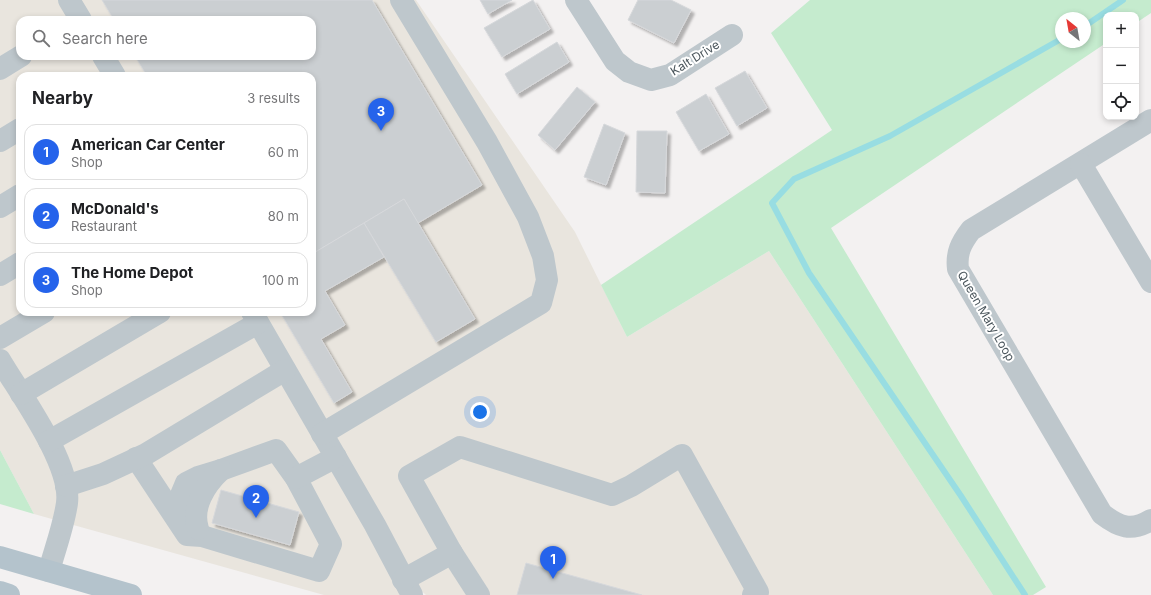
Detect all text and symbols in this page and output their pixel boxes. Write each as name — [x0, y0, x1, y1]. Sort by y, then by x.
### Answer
north arrow — [1055, 12, 1091, 48]
map controls — [1103, 12, 1139, 120]
button: + — [1103, 12, 1139, 48]
search box — [16, 16, 316, 60]
icon: search — [30, 27, 52, 49]
text: Search here — [62, 29, 148, 48]
street label: Kalt Drive — [667, 37, 722, 79]
button: − — [1103, 48, 1139, 84]
button: locate — [1103, 84, 1139, 120]
text: Nearby — [32, 88, 93, 108]
text: 3 results — [247, 90, 300, 106]
pin: 3 — [368, 98, 394, 131]
text: American Car Center — [71, 135, 225, 154]
text: 1 — [43, 144, 49, 160]
text: 60 m — [268, 144, 299, 160]
text: Shop — [71, 154, 103, 170]
text: McDonald's — [71, 199, 159, 218]
text: 2 — [42, 208, 50, 224]
text: 80 m — [268, 208, 299, 224]
text: Restaurant — [71, 218, 137, 234]
text: The Home Depot — [71, 263, 193, 282]
street label: Queen Mary Loop — [955, 268, 1018, 364]
text: 3 — [42, 272, 50, 288]
text: 100 m — [262, 272, 299, 288]
text: Shop — [71, 282, 103, 298]
your location — [470, 402, 490, 422]
pin: 2 — [243, 485, 269, 518]
pin: 1 — [540, 546, 566, 579]

